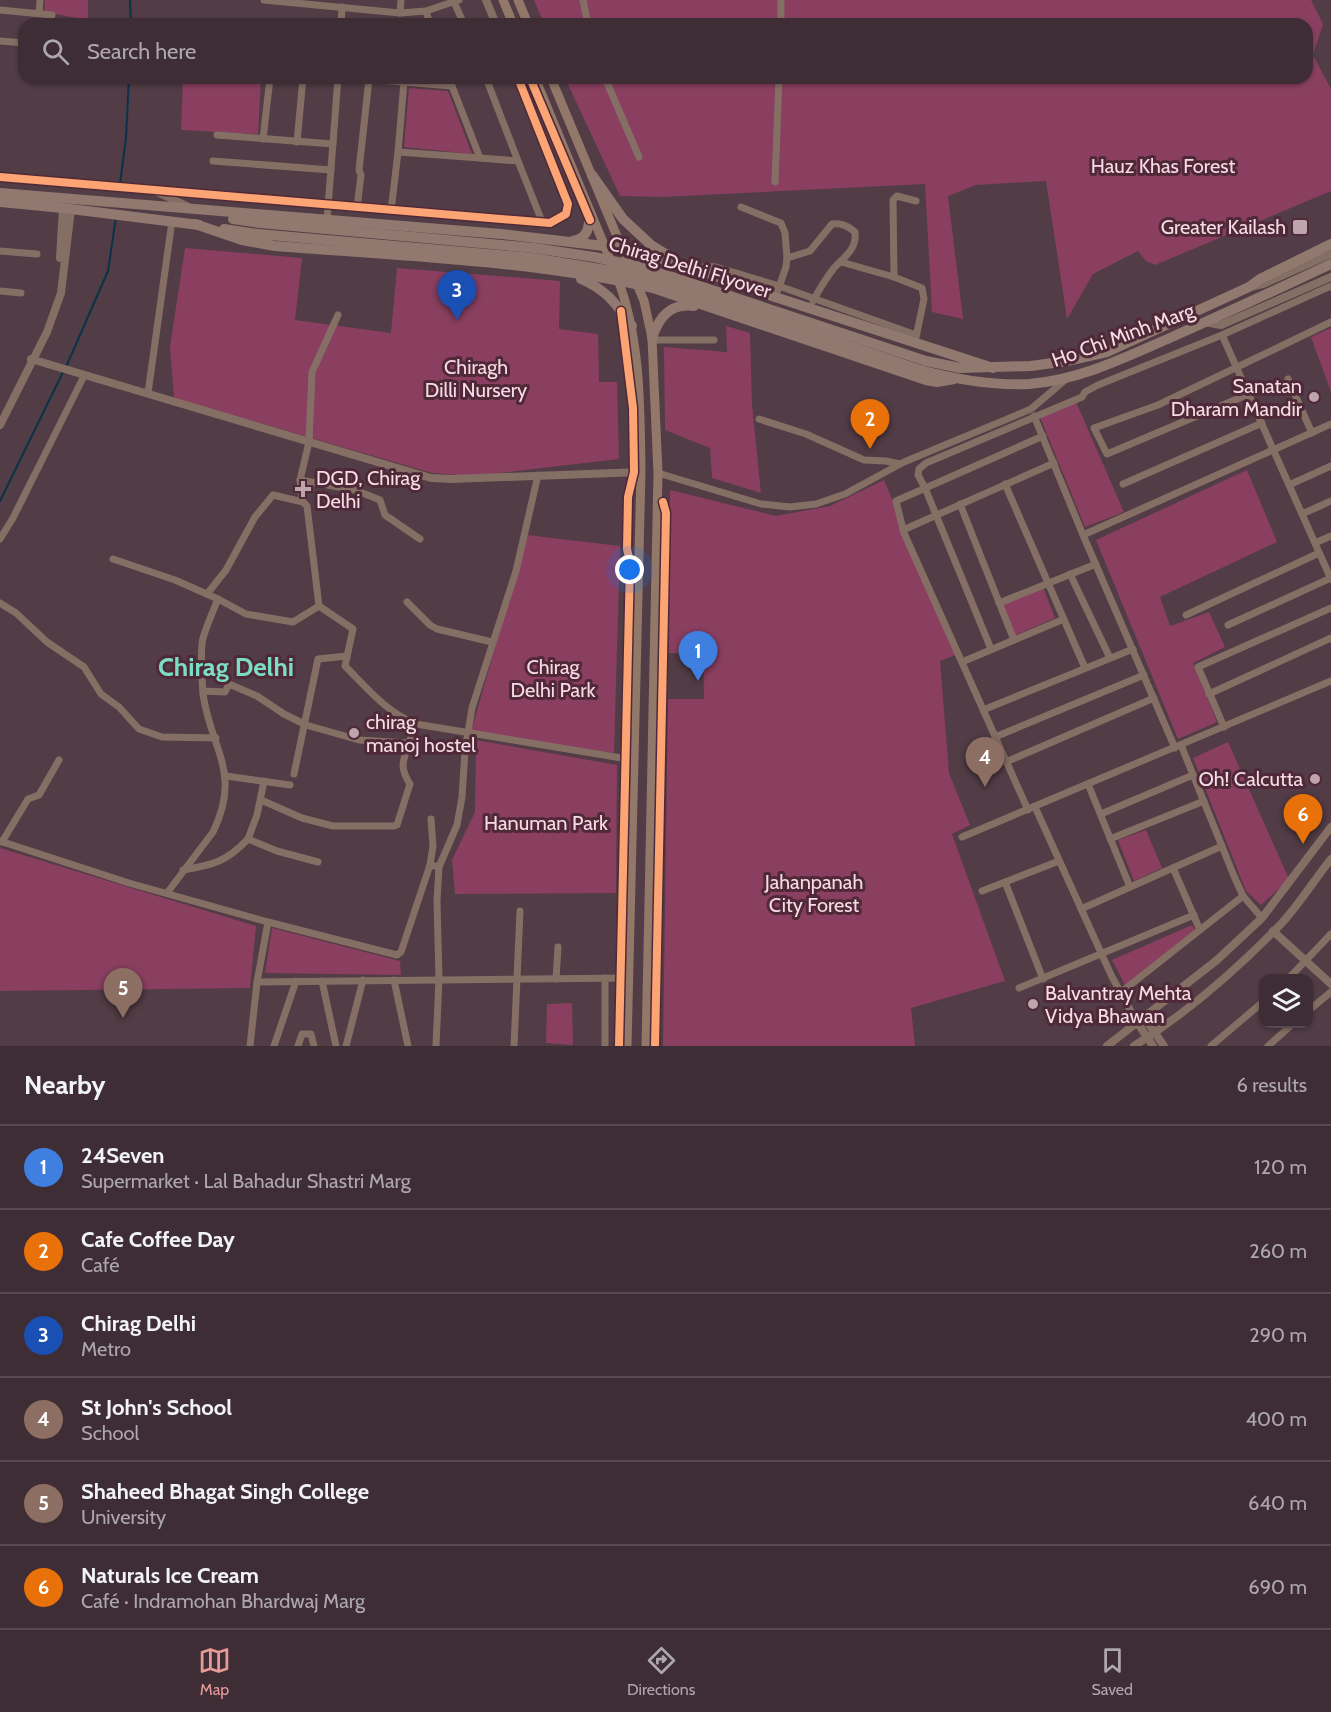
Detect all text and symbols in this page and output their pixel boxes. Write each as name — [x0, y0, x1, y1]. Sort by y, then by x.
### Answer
search box — [18, 18, 1313, 84]
icon: search — [39, 35, 72, 68]
text: Search here — [87, 38, 196, 65]
park label: Hauz Khas Forest — [1091, 154, 1235, 178]
place label: Greater Kailash — [1161, 215, 1286, 239]
marker: Greater Kailash — [1291, 218, 1309, 236]
street label: Chirag Delhi Flyover — [606, 231, 775, 303]
pin: 3 — [438, 270, 476, 320]
street label: Ho Chi Minh Marg — [1048, 298, 1199, 372]
park label: Chiragh Dilli Nursery — [425, 355, 527, 402]
place label: Sanatan Dharam Mandir — [1171, 374, 1303, 421]
marker: Sanatan Dharam Mandir — [1307, 390, 1321, 404]
pin: 2 — [850, 400, 890, 449]
place label: DGD, Chirag Delhi — [316, 466, 421, 513]
marker: DGD, Chirag Delhi — [294, 480, 312, 498]
your location — [615, 555, 644, 584]
pin: 1 — [678, 632, 718, 681]
district label: Chirag Delhi — [158, 651, 294, 683]
park label: Chirag Delhi Park — [511, 655, 596, 702]
place label: chirag manoj hostel — [366, 710, 476, 757]
marker: chirag manoj hostel — [347, 726, 361, 740]
pin: 4 — [966, 738, 1004, 787]
place label: Oh! Calcutta — [1199, 767, 1303, 791]
marker: Oh! Calcutta — [1308, 772, 1322, 786]
pin: 6 — [1284, 794, 1322, 844]
park label: Hanuman Park — [484, 811, 608, 835]
park label: Jahanpanah City Forest — [764, 870, 863, 917]
pin: 5 — [104, 968, 142, 1018]
map controls — [1259, 974, 1313, 1028]
button: layers — [1259, 974, 1313, 1028]
place label: Balvantray Mehta Vidya Bhawan — [1045, 981, 1192, 1028]
marker: Balvantray Mehta Vidya Bhawan — [1026, 997, 1040, 1011]
text: Nearby — [24, 1069, 105, 1101]
text: 6 results — [1236, 1073, 1307, 1097]
text: 24Seven — [81, 1142, 164, 1169]
text: 1 — [40, 1155, 47, 1179]
text: 120 m — [1254, 1155, 1307, 1179]
text: Supermarket · Lal Bahadur Shastri Marg — [81, 1169, 411, 1193]
text: Cafe Coffee Day — [81, 1226, 235, 1253]
text: 2 — [38, 1239, 49, 1263]
text: 260 m — [1249, 1239, 1307, 1263]
text: Café — [81, 1253, 119, 1277]
text: Chirag Delhi — [81, 1310, 196, 1337]
text: 3 — [38, 1323, 49, 1347]
text: 290 m — [1249, 1323, 1307, 1347]
text: Metro — [81, 1337, 131, 1361]
text: St John's School — [81, 1394, 232, 1421]
text: 4 — [37, 1407, 50, 1431]
text: 400 m — [1245, 1407, 1307, 1431]
text: School — [81, 1421, 139, 1445]
text: Shaheed Bhagat Singh College — [81, 1478, 369, 1505]
text: 5 — [38, 1491, 49, 1515]
text: 640 m — [1248, 1491, 1307, 1515]
text: University — [81, 1505, 166, 1529]
text: Naturals Ice Cream — [81, 1562, 259, 1589]
text: 6 — [38, 1575, 49, 1599]
text: 690 m — [1248, 1575, 1307, 1599]
text: Café · Indramohan Bhardwaj Marg — [81, 1589, 365, 1613]
tab: Map — [198, 1644, 231, 1699]
tab: Directions — [627, 1644, 695, 1699]
tab: Saved — [1091, 1644, 1133, 1699]

